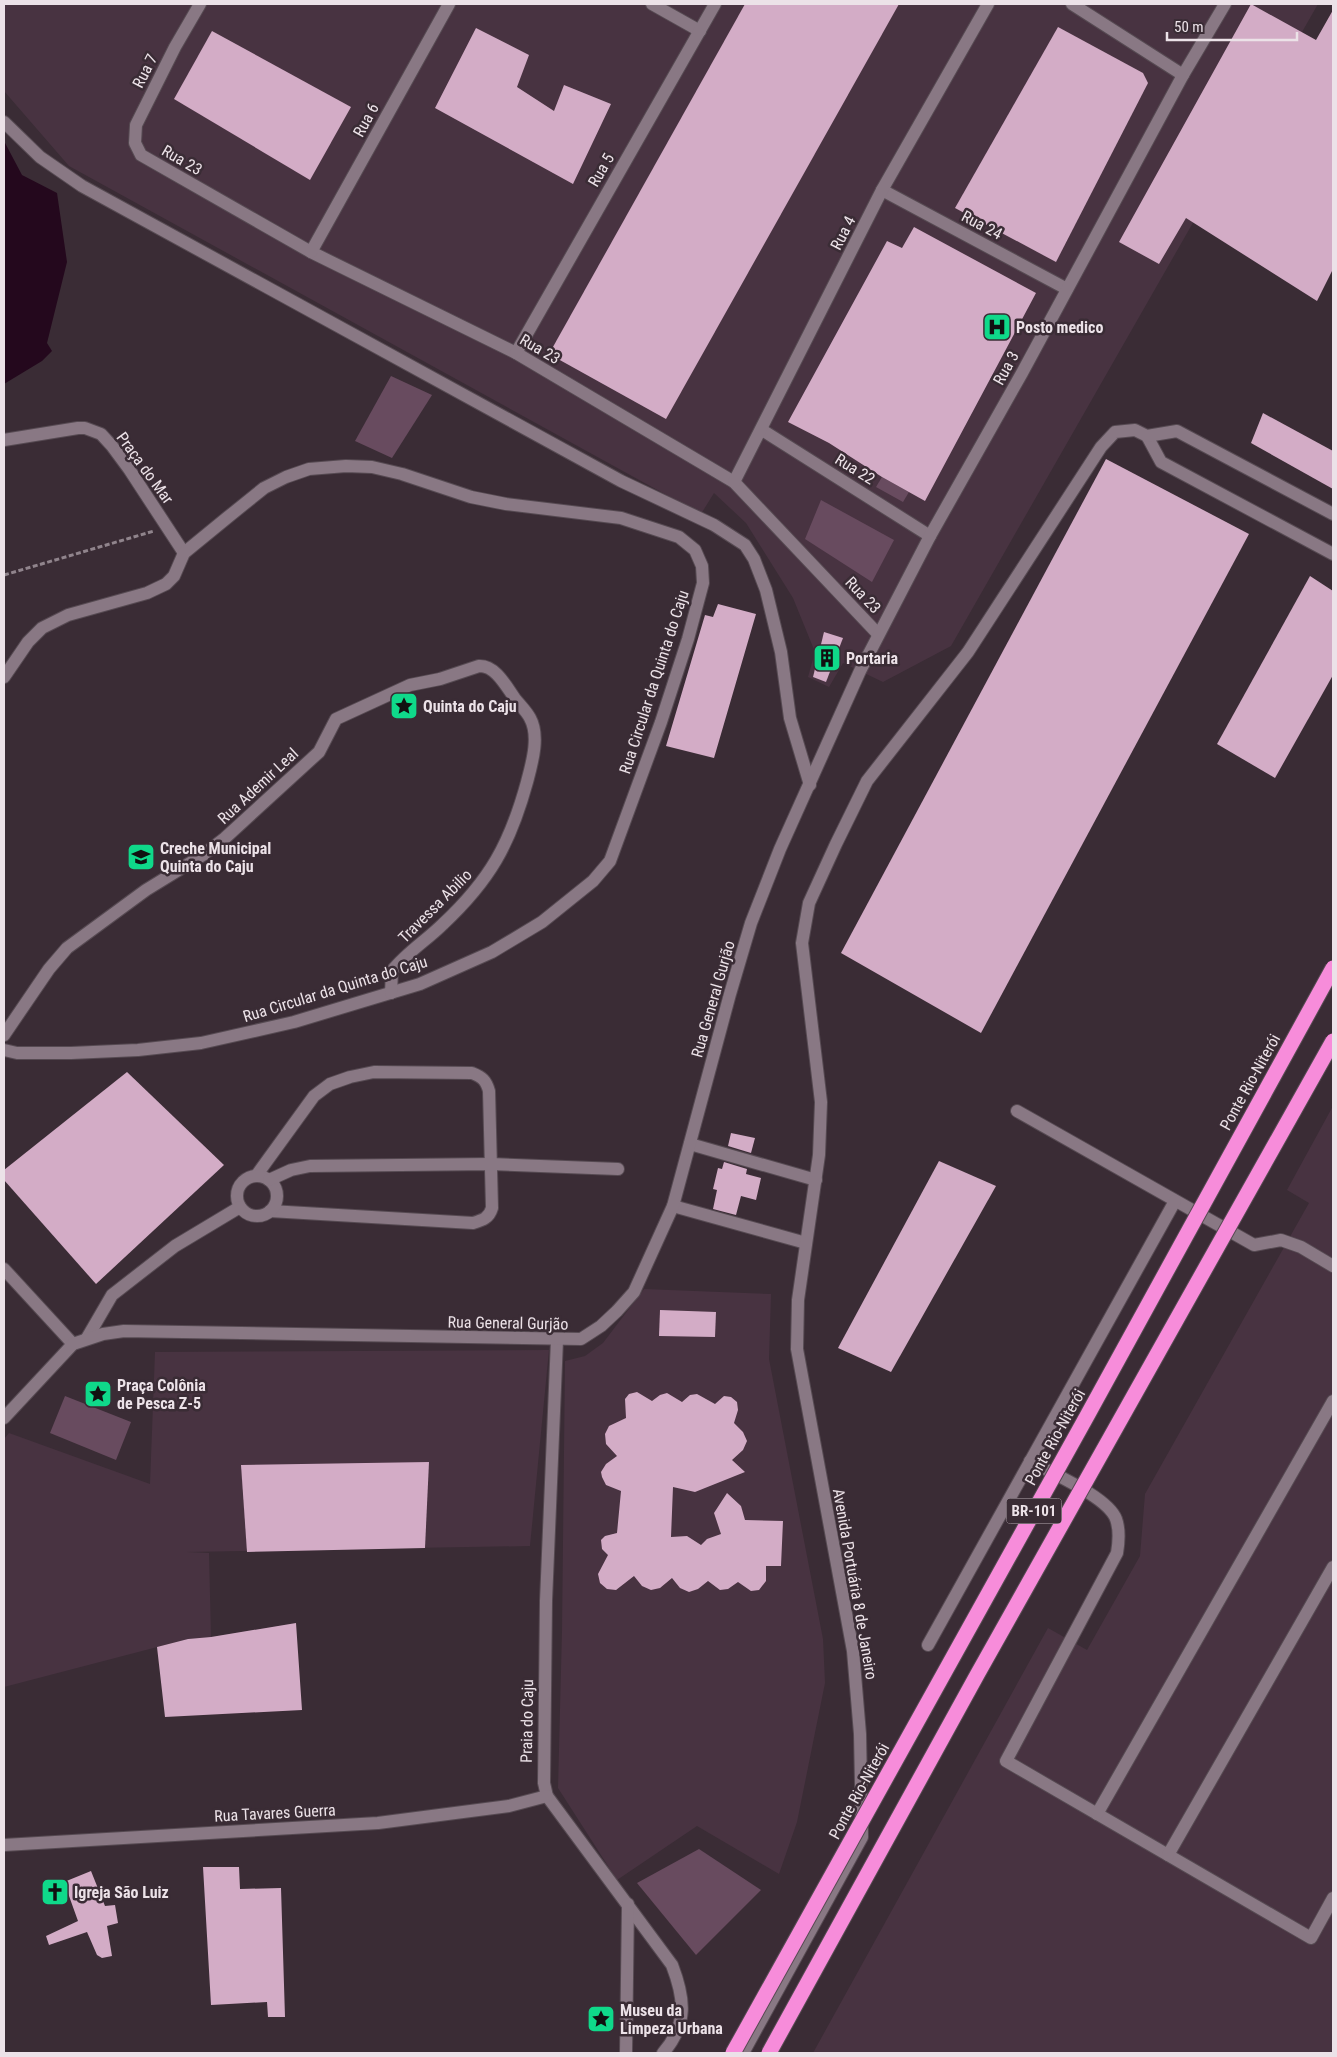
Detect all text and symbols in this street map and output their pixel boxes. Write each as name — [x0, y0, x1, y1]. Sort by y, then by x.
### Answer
scale bar — [1167, 10, 1297, 42]
text: 50 m — [1174, 18, 1204, 36]
street label: Rua 7 — [128, 51, 162, 91]
street label: Rua 6 — [349, 100, 383, 140]
street label: Rua 23 — [158, 141, 206, 179]
street label: Rua 5 — [584, 150, 618, 190]
street label: Rua 24 — [958, 206, 1006, 244]
street label: Rua 4 — [826, 213, 860, 253]
hospital icon: Posto medico — [982, 312, 1012, 342]
place label: Posto medico — [1016, 318, 1103, 337]
street label: Rua 23 — [516, 330, 564, 368]
street label: Rua 3 — [989, 348, 1023, 388]
street label: Praça do Mar — [113, 428, 177, 508]
street label: Rua 22 — [832, 449, 879, 489]
street label: Rua 23 — [841, 573, 885, 617]
street label: Rua Circular da Quinta do Caju — [615, 588, 693, 776]
building icon: Portaria — [812, 643, 842, 673]
place label: Portaria — [846, 649, 898, 668]
place icon: Quinta do Caju — [389, 691, 419, 721]
place label: Quinta do Caju — [423, 697, 517, 716]
street label: Rua Ademir Leal — [214, 744, 302, 828]
place label: Creche Municipal Quinta do Caju — [160, 839, 271, 876]
school or university icon: Creche Municipal Quinta do Caju — [126, 842, 156, 872]
street label: Travessa Abilio — [394, 865, 476, 947]
street label: Rua General Gurjão — [687, 938, 739, 1060]
street label: Rua Circular da Quinta do Caju — [240, 952, 430, 1026]
street label: Ponte Rio-Niterói — [1216, 1031, 1284, 1133]
street label: Rua General Gurjão — [447, 1312, 569, 1334]
place label: Praça Colônia de Pesca Z-5 — [117, 1376, 206, 1413]
place icon: Praça Colônia de Pesca Z-5 — [83, 1379, 113, 1409]
street label: Ponte Rio-Niterói — [1021, 1386, 1089, 1488]
street label: Avenida Portuária 8 de Janeiro — [829, 1487, 881, 1681]
road number: BR-101 — [1006, 1498, 1062, 1524]
street label: Praia do Caju — [517, 1679, 537, 1763]
street label: Ponte Rio-Niterói — [825, 1740, 893, 1842]
street label: Rua Tavares Guerra — [214, 1800, 336, 1826]
church icon: Igreja São Luiz — [40, 1877, 70, 1907]
place label: Igreja São Luiz — [74, 1883, 169, 1902]
place label: Museu da Limpeza Urbana — [620, 2001, 723, 2038]
place icon: Museu da Limpeza Urbana — [586, 2004, 616, 2034]

